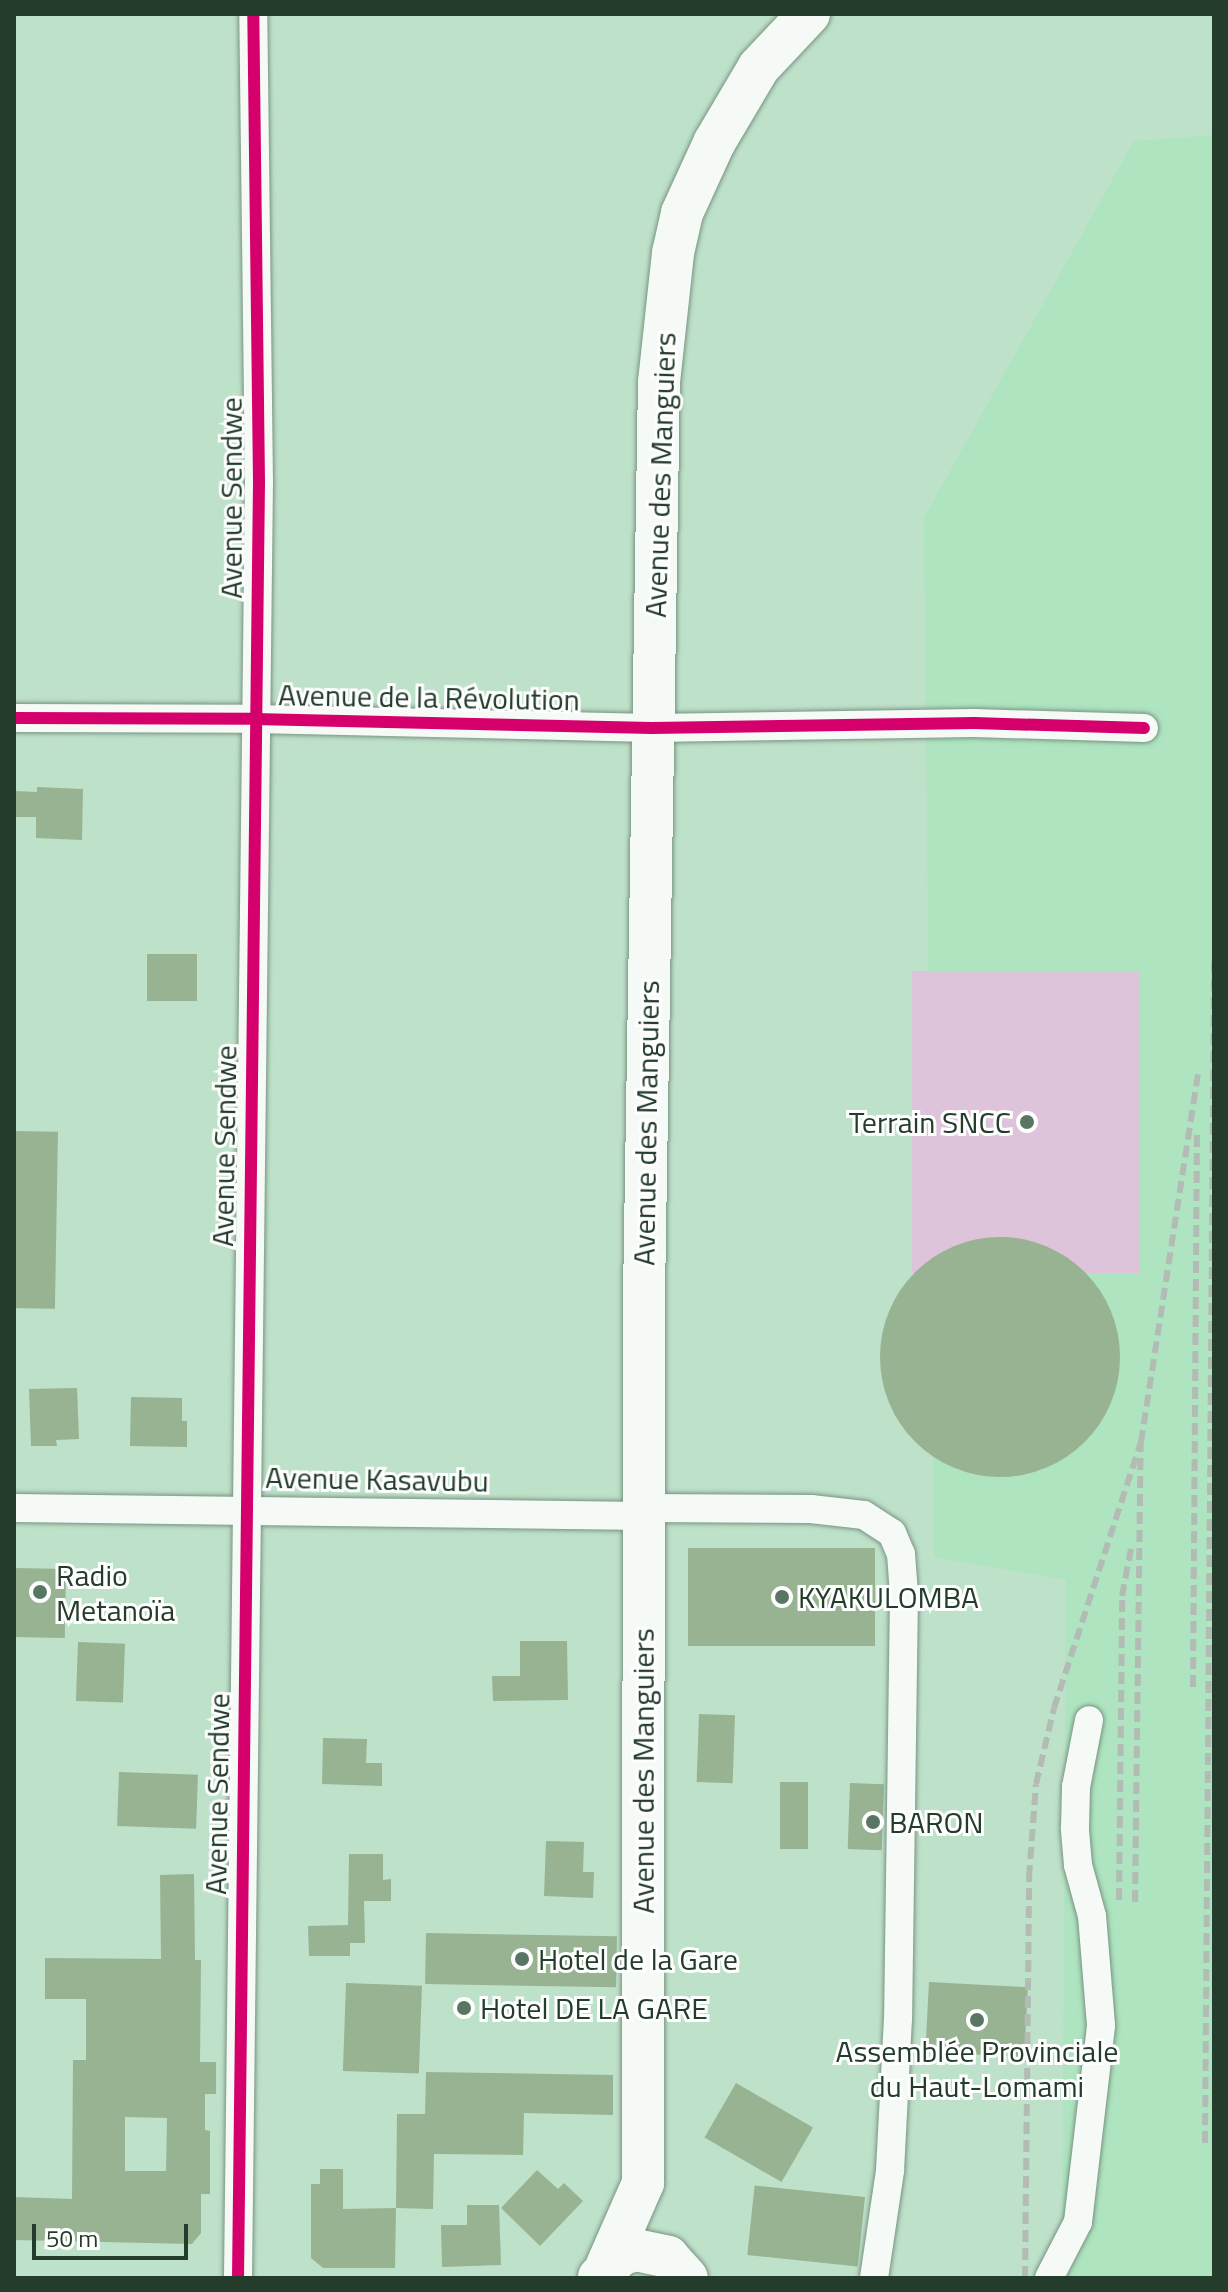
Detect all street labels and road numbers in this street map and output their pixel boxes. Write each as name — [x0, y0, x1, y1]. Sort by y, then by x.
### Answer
street label: Avenue des Manguiers — [637, 332, 683, 618]
street label: Avenue Sendwe — [213, 397, 249, 599]
street label: Avenue de la Révolution — [278, 676, 580, 718]
street label: Avenue des Manguiers — [626, 980, 666, 1266]
street label: Avenue Sendwe — [204, 1045, 244, 1247]
street label: Avenue Kasavubu — [265, 1459, 489, 1499]
street label: Avenue des Manguiers — [625, 1628, 661, 1914]
street label: Avenue Sendwe — [197, 1693, 237, 1895]

